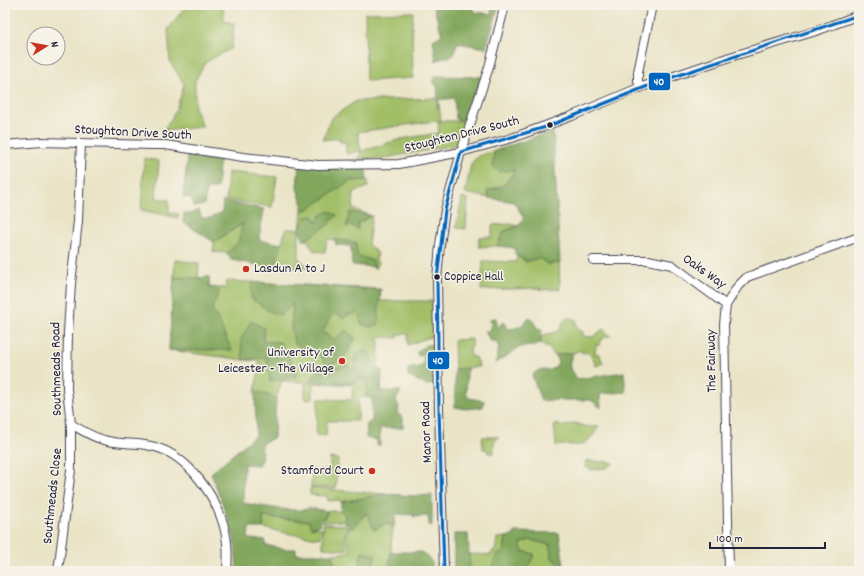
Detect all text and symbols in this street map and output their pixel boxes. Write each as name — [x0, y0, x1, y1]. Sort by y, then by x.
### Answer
north arrow — [26, 26, 66, 66]
text: N — [45, 40, 62, 49]
line badge: 40 — [648, 72, 671, 91]
text: 40 — [654, 75, 664, 91]
street label: Stoughton Drive South — [403, 111, 521, 159]
street label: Stoughton Drive South — [74, 120, 192, 146]
unlabelled marker — [545, 120, 555, 130]
street label: Oaks Way — [678, 250, 730, 295]
place label: Lasdun A to J — [254, 259, 325, 279]
marker: Lasdun A to J — [241, 264, 251, 274]
place label: Coppice Hall — [444, 268, 503, 287]
marker: Coppice Hall — [432, 272, 442, 282]
street label: Southmeads Road — [46, 322, 68, 416]
street label: The Fairway — [701, 329, 723, 393]
place label: University of Leicester - The Village — [218, 343, 335, 379]
line badge: 40 — [427, 351, 450, 370]
text: 40 — [433, 354, 443, 370]
marker: University of Leicester - The Village — [337, 356, 347, 366]
street label: Manor Road — [416, 401, 438, 463]
street label: Southmeads Close — [38, 447, 68, 545]
place label: Stamford Court — [281, 461, 364, 481]
marker: Stamford Court — [367, 466, 377, 476]
scale bar — [710, 524, 825, 550]
text: 100 m — [716, 531, 743, 548]

